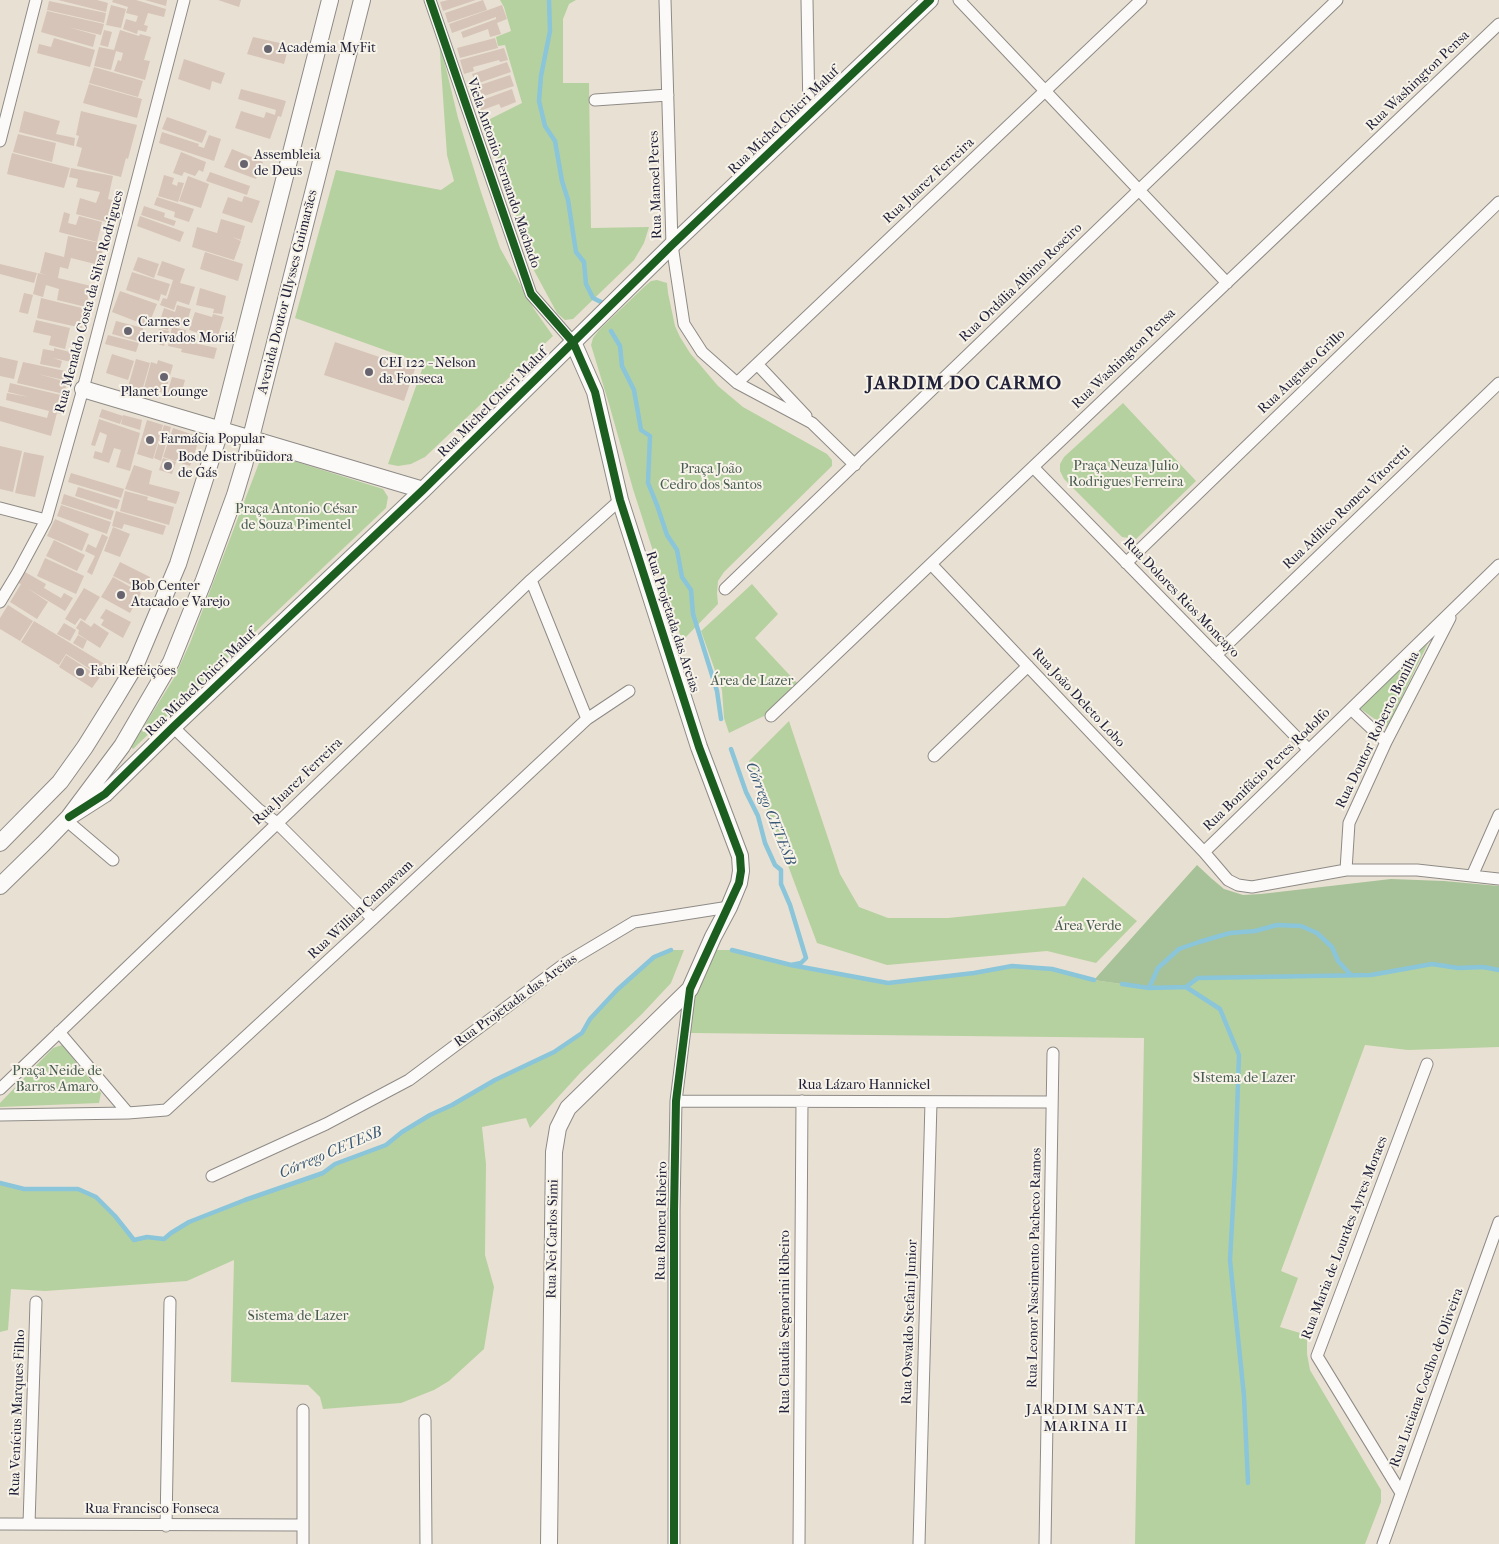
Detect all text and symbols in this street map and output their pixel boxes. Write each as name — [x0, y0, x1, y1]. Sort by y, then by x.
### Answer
street label: Rua Washington Pensa — [1363, 27, 1473, 135]
place label: Academia MyFit — [278, 41, 376, 57]
marker: Academia MyFit — [262, 43, 274, 55]
street label: Rua Michel Chicri Maluf — [725, 64, 843, 178]
street label: Viela Antonio Fernando Machado — [463, 76, 543, 270]
street label: Rua Manoel Peres — [646, 130, 666, 240]
street label: Rua Juarez Ferreira — [880, 134, 978, 228]
place label: Assembleia de Deus — [254, 148, 320, 180]
marker: Assembleia de Deus — [238, 158, 250, 170]
street label: Avenida Doutor Ulysses Guimarães — [254, 188, 322, 396]
street label: Rua Menaldo Costa da Silva Rodrigues — [52, 189, 128, 415]
street label: Rua Ordália Albino Roseiro — [956, 220, 1086, 346]
street label: Rua Washington Pensa — [1069, 305, 1179, 413]
place label: Carnes e derivados Moriá — [138, 315, 235, 348]
marker: Carnes e derivados Moriá — [122, 325, 134, 337]
street label: Rua Augusto Grillo — [1255, 326, 1349, 418]
street label: Rua Michel Chicri Maluf — [435, 345, 551, 461]
place label: CEI 122 - Nelson da Fonseca — [379, 356, 476, 388]
marker: CEI 122 - Nelson da Fonseca — [363, 366, 375, 378]
marker: Planet Lounge — [158, 371, 170, 383]
district label: JARDIM DO CARMO — [864, 373, 1064, 395]
place label: Planet Lounge — [120, 385, 208, 401]
place label: Farmácia Popular — [160, 432, 265, 448]
marker: Farmácia Popular — [144, 434, 156, 446]
street label: Rua Adilico Romeu Vitoretti — [1280, 443, 1414, 573]
place label: Bode Distribuidora de Gás — [178, 450, 293, 482]
park label: Praça Neuza Julio Rodrigues Ferreira — [1068, 459, 1184, 492]
marker: Bode Distribuidora de Gás — [162, 460, 174, 472]
park label: Praça João Cedro dos Santos — [660, 462, 762, 494]
park label: Praça Antonio César de Souza Pimentel — [235, 502, 357, 534]
street label: Rua Dolores Rios Moncayo — [1119, 534, 1243, 662]
street label: Rua Projetada das Areias — [641, 549, 703, 695]
place label: Bob Center Atacado e Varejo — [131, 579, 230, 612]
marker: Bob Center Atacado e Varejo — [115, 589, 127, 601]
street label: Rua Michel Chicri Maluf — [142, 626, 260, 740]
street label: Rua João Deleto Lobo — [1028, 645, 1128, 751]
street label: Rua Doutor Roberto Bonilha — [1333, 649, 1423, 811]
place label: Fabi Refeições — [90, 664, 176, 680]
marker: Fabi Refeições — [74, 666, 86, 678]
park label: Área de Lazer — [711, 674, 793, 690]
street label: Rua Bonifácio Peres Rodolfo — [1200, 705, 1334, 835]
street label: Rua Juarez Ferreira — [250, 735, 346, 829]
water label: Córrego CETESB — [741, 760, 799, 868]
street label: Rua Willian Cannavam — [305, 857, 417, 963]
park label: Área Verde — [1055, 919, 1121, 935]
street label: Rua Projetada das Areias — [451, 951, 581, 1051]
park label: Praça Neide de Barros Amaro — [12, 1064, 102, 1096]
park label: SIstema de Lazer — [1193, 1071, 1295, 1087]
street label: Rua Lázaro Hannickel — [798, 1078, 930, 1094]
water label: Córrego CETESB — [277, 1123, 385, 1183]
street label: Rua Maria de Lourdes Ayres Moraes — [1298, 1134, 1392, 1342]
street label: Rua Leonor Nascimento Pacheco Ramos — [1025, 1148, 1045, 1388]
street label: Rua Romeu Ribeiro — [653, 1161, 671, 1281]
street label: Rua Nei Carlos Simi — [544, 1179, 562, 1299]
street label: Rua Claudia Segnorini Ribeiro — [778, 1230, 794, 1414]
street label: Rua Oswaldo Stefani Junior — [899, 1239, 921, 1405]
street label: Rua Luciana Coelho de Oliveira — [1387, 1286, 1467, 1470]
park label: Sistema de Lazer — [247, 1309, 349, 1325]
street label: Rua Venícius Marques Filho — [7, 1329, 29, 1497]
district label: JARDIM SANTA MARINA II — [1024, 1401, 1148, 1436]
street label: Rua Francisco Fonseca — [85, 1502, 219, 1518]

